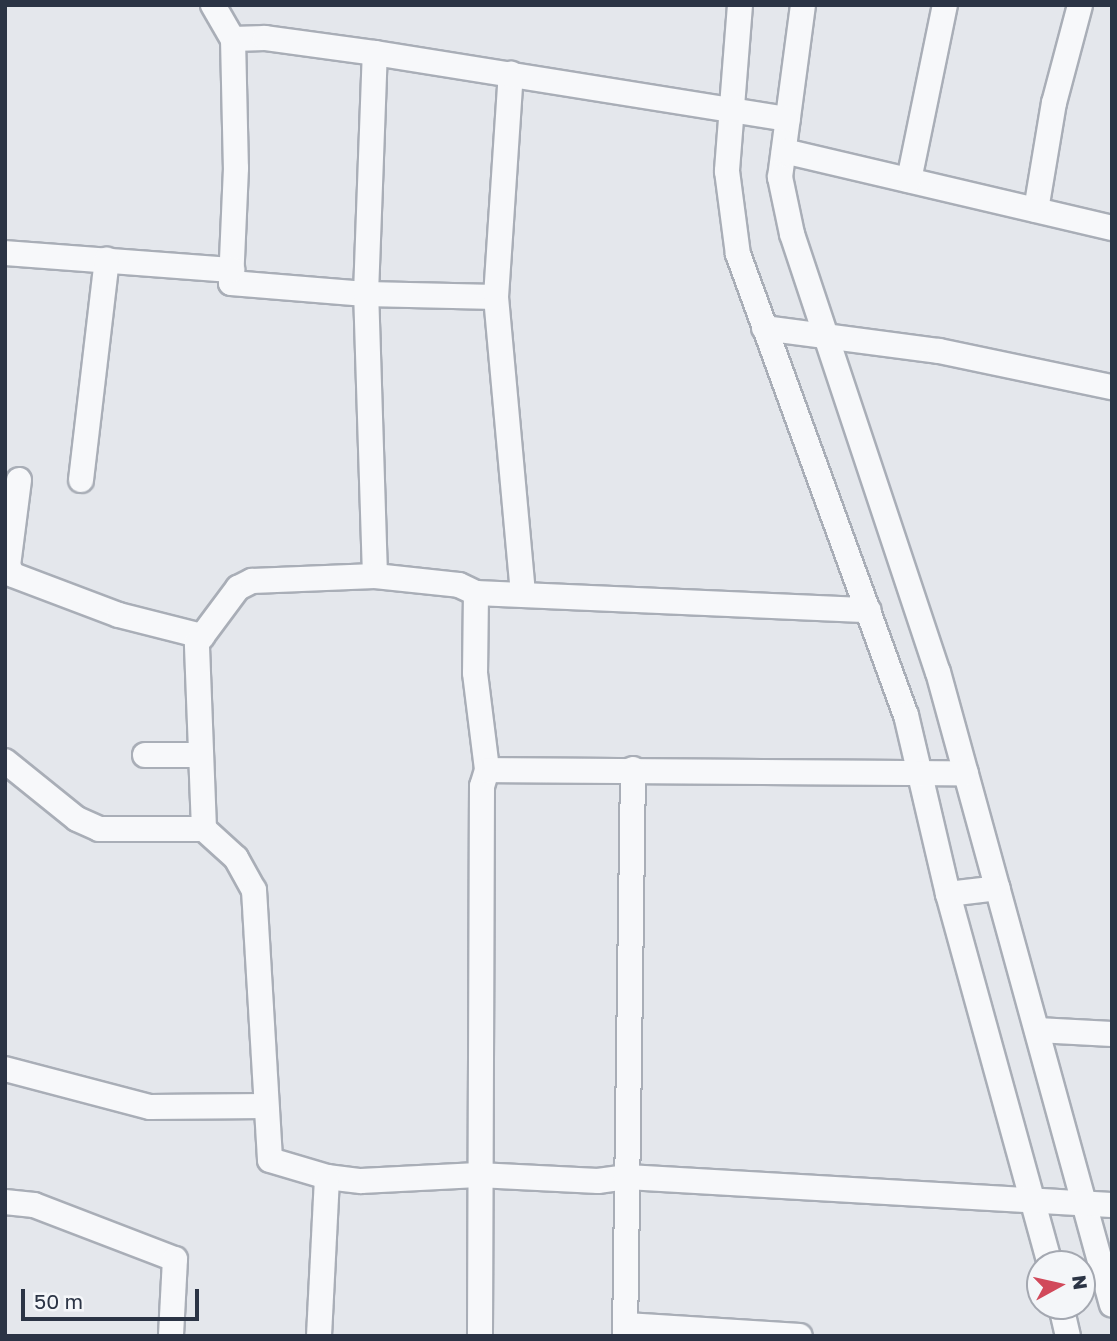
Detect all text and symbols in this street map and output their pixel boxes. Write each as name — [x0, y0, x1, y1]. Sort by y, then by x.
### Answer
north arrow — [1026, 1250, 1096, 1320]
scale bar — [24, 1274, 203, 1318]
text: N — [1068, 1274, 1093, 1291]
text: 50 m — [34, 1288, 83, 1314]

